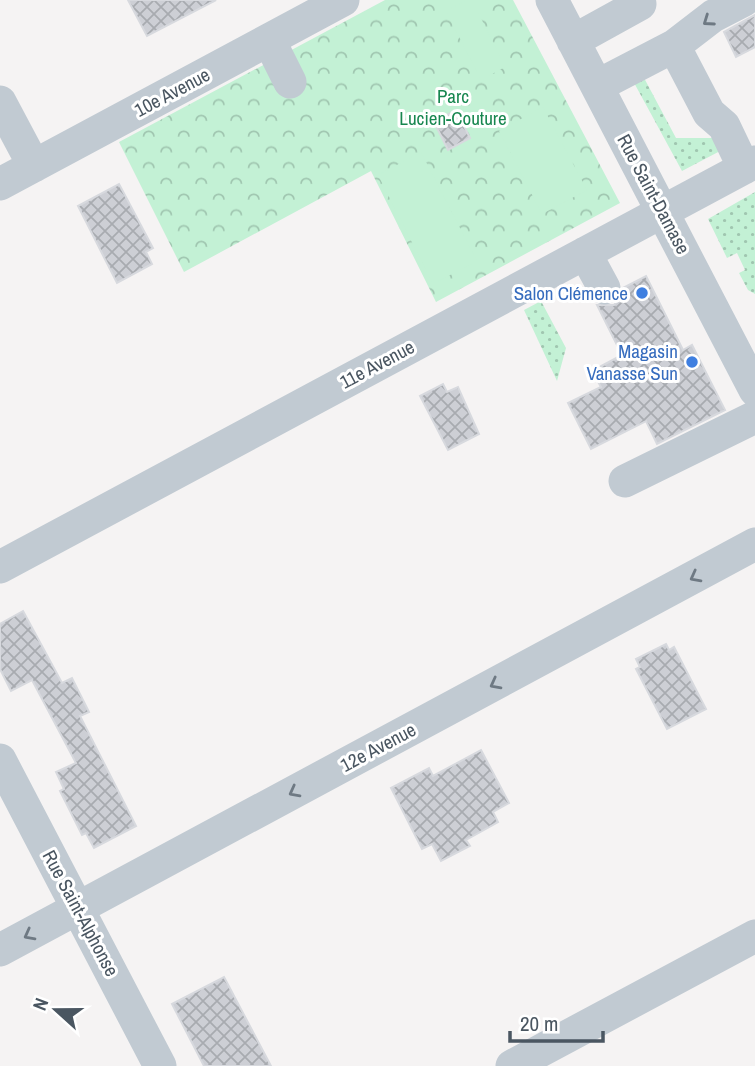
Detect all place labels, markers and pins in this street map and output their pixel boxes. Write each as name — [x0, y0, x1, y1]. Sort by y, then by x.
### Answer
place label: Salon Clémence — [514, 280, 628, 306]
marker: Salon Clémence — [634, 285, 650, 301]
place label: Magasin Vanasse Sun — [586, 338, 678, 386]
marker: Magasin Vanasse Sun — [684, 354, 700, 370]

